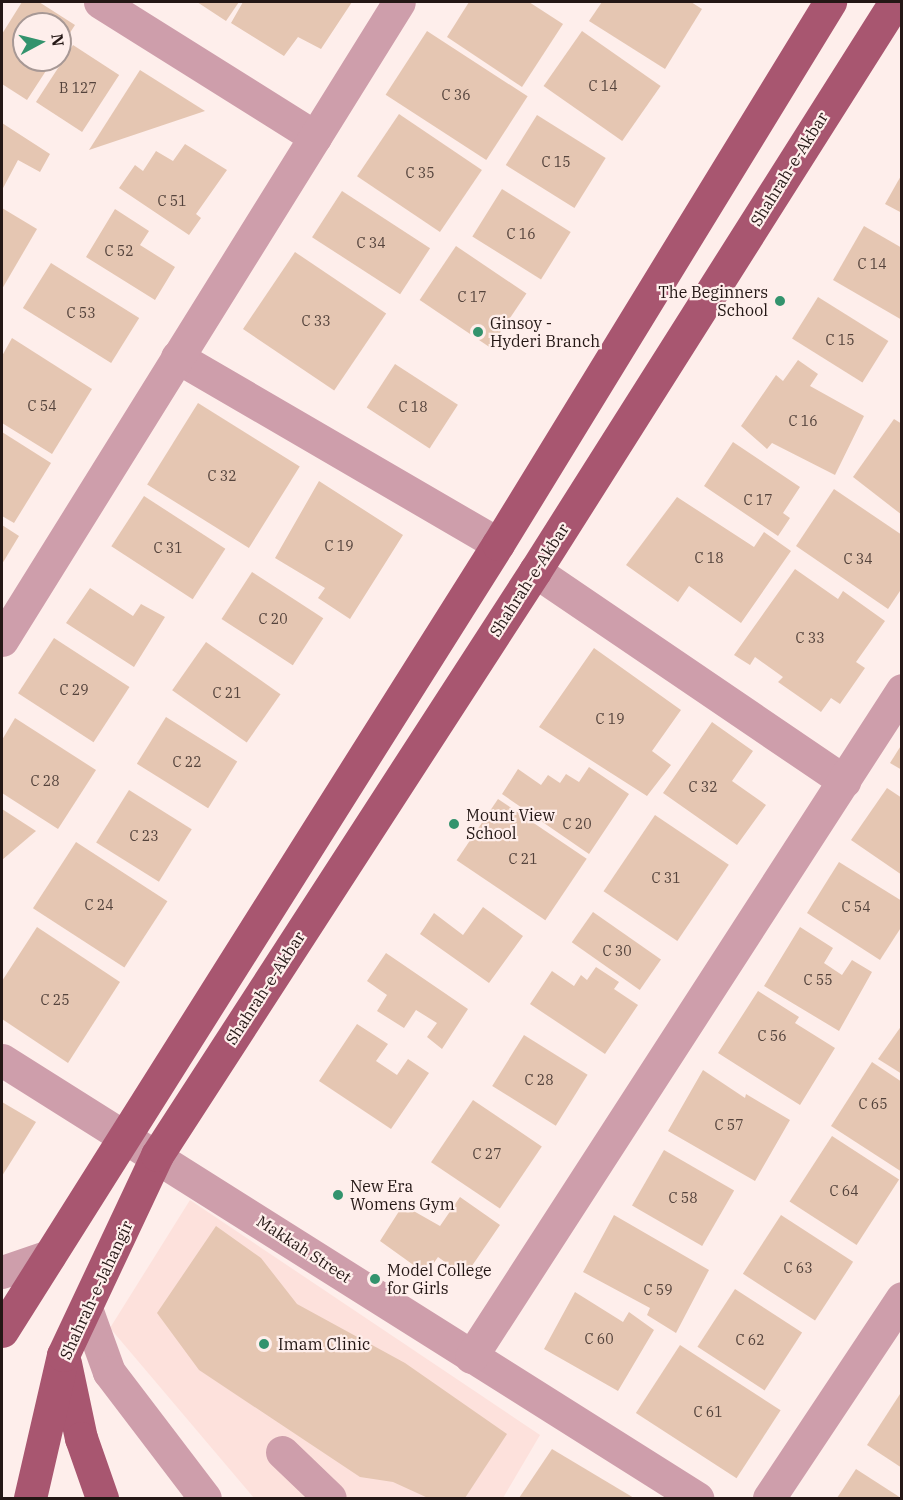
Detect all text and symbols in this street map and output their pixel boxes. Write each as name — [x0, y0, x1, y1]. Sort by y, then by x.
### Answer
north arrow — [12, 12, 72, 72]
text: N — [47, 33, 69, 48]
house number: C 14 — [588, 78, 618, 94]
house number: B 127 — [59, 80, 97, 96]
house number: C 36 — [441, 87, 471, 103]
street label: Shahrah-e-Akbar — [746, 108, 832, 230]
house number: C 15 — [541, 154, 571, 170]
house number: C 35 — [405, 165, 435, 181]
house number: C 51 — [157, 193, 187, 209]
house number: C 16 — [506, 226, 536, 242]
house number: C 34 — [356, 235, 386, 251]
house number: C 52 — [104, 243, 134, 259]
house number: C 14 — [857, 256, 887, 272]
place label: The Beginners School — [658, 282, 768, 320]
house number: C 17 — [457, 289, 487, 305]
marker: The Beginners School — [773, 294, 787, 308]
house number: C 53 — [66, 305, 96, 321]
house number: C 33 — [301, 313, 331, 329]
place label: Ginsoy - Hyderi Branch — [490, 313, 600, 351]
marker: Ginsoy - Hyderi Branch — [471, 325, 485, 339]
house number: C 15 — [825, 332, 855, 348]
house number: C 54 — [27, 398, 57, 414]
house number: C 18 — [398, 399, 428, 415]
house number: C 16 — [788, 413, 818, 429]
house number: C 32 — [207, 468, 237, 484]
house number: C 17 — [743, 492, 773, 508]
street label: Shahrah-e-Akbar — [485, 520, 573, 640]
house number: C 19 — [324, 538, 354, 554]
house number: C 31 — [153, 540, 183, 556]
house number: C 18 — [694, 550, 724, 566]
house number: C 34 — [843, 551, 873, 567]
house number: C 20 — [258, 611, 288, 627]
house number: C 33 — [795, 630, 825, 646]
house number: C 29 — [59, 682, 89, 698]
house number: C 21 — [212, 685, 242, 701]
house number: C 19 — [595, 711, 625, 727]
house number: C 22 — [172, 754, 202, 770]
house number: C 28 — [30, 773, 60, 789]
house number: C 32 — [688, 779, 718, 795]
place label: Mount View School — [466, 805, 555, 843]
house number: C 20 — [562, 816, 592, 832]
marker: Mount View School — [447, 817, 461, 831]
house number: C 23 — [129, 828, 159, 844]
house number: C 21 — [508, 851, 538, 867]
house number: C 31 — [651, 870, 681, 886]
house number: C 24 — [84, 897, 114, 913]
house number: C 54 — [841, 899, 871, 915]
street label: Shahrah-e-Akbar — [221, 928, 309, 1048]
house number: C 30 — [602, 943, 632, 959]
house number: C 55 — [803, 972, 833, 988]
house number: C 25 — [40, 992, 70, 1008]
house number: C 56 — [757, 1028, 787, 1044]
house number: C 28 — [524, 1072, 554, 1088]
house number: C 65 — [858, 1096, 888, 1112]
house number: C 57 — [714, 1117, 744, 1133]
house number: C 27 — [472, 1146, 502, 1162]
place label: New Era Womens Gym — [350, 1176, 455, 1214]
house number: C 64 — [829, 1183, 859, 1199]
marker: New Era Womens Gym — [331, 1188, 345, 1202]
house number: C 58 — [668, 1190, 698, 1206]
street label: Makkah Street — [253, 1211, 355, 1287]
street label: Shahrah-e-Jahangir — [55, 1218, 137, 1362]
place label: Model College for Girls — [387, 1260, 492, 1298]
house number: C 63 — [783, 1260, 813, 1276]
marker: Model College for Girls — [368, 1272, 382, 1286]
house number: C 59 — [643, 1282, 673, 1298]
house number: C 60 — [584, 1331, 614, 1347]
house number: C 62 — [735, 1332, 765, 1348]
place label: Imam Clinic — [278, 1334, 370, 1354]
marker: Imam Clinic — [255, 1335, 273, 1353]
house number: C 61 — [693, 1404, 723, 1420]

